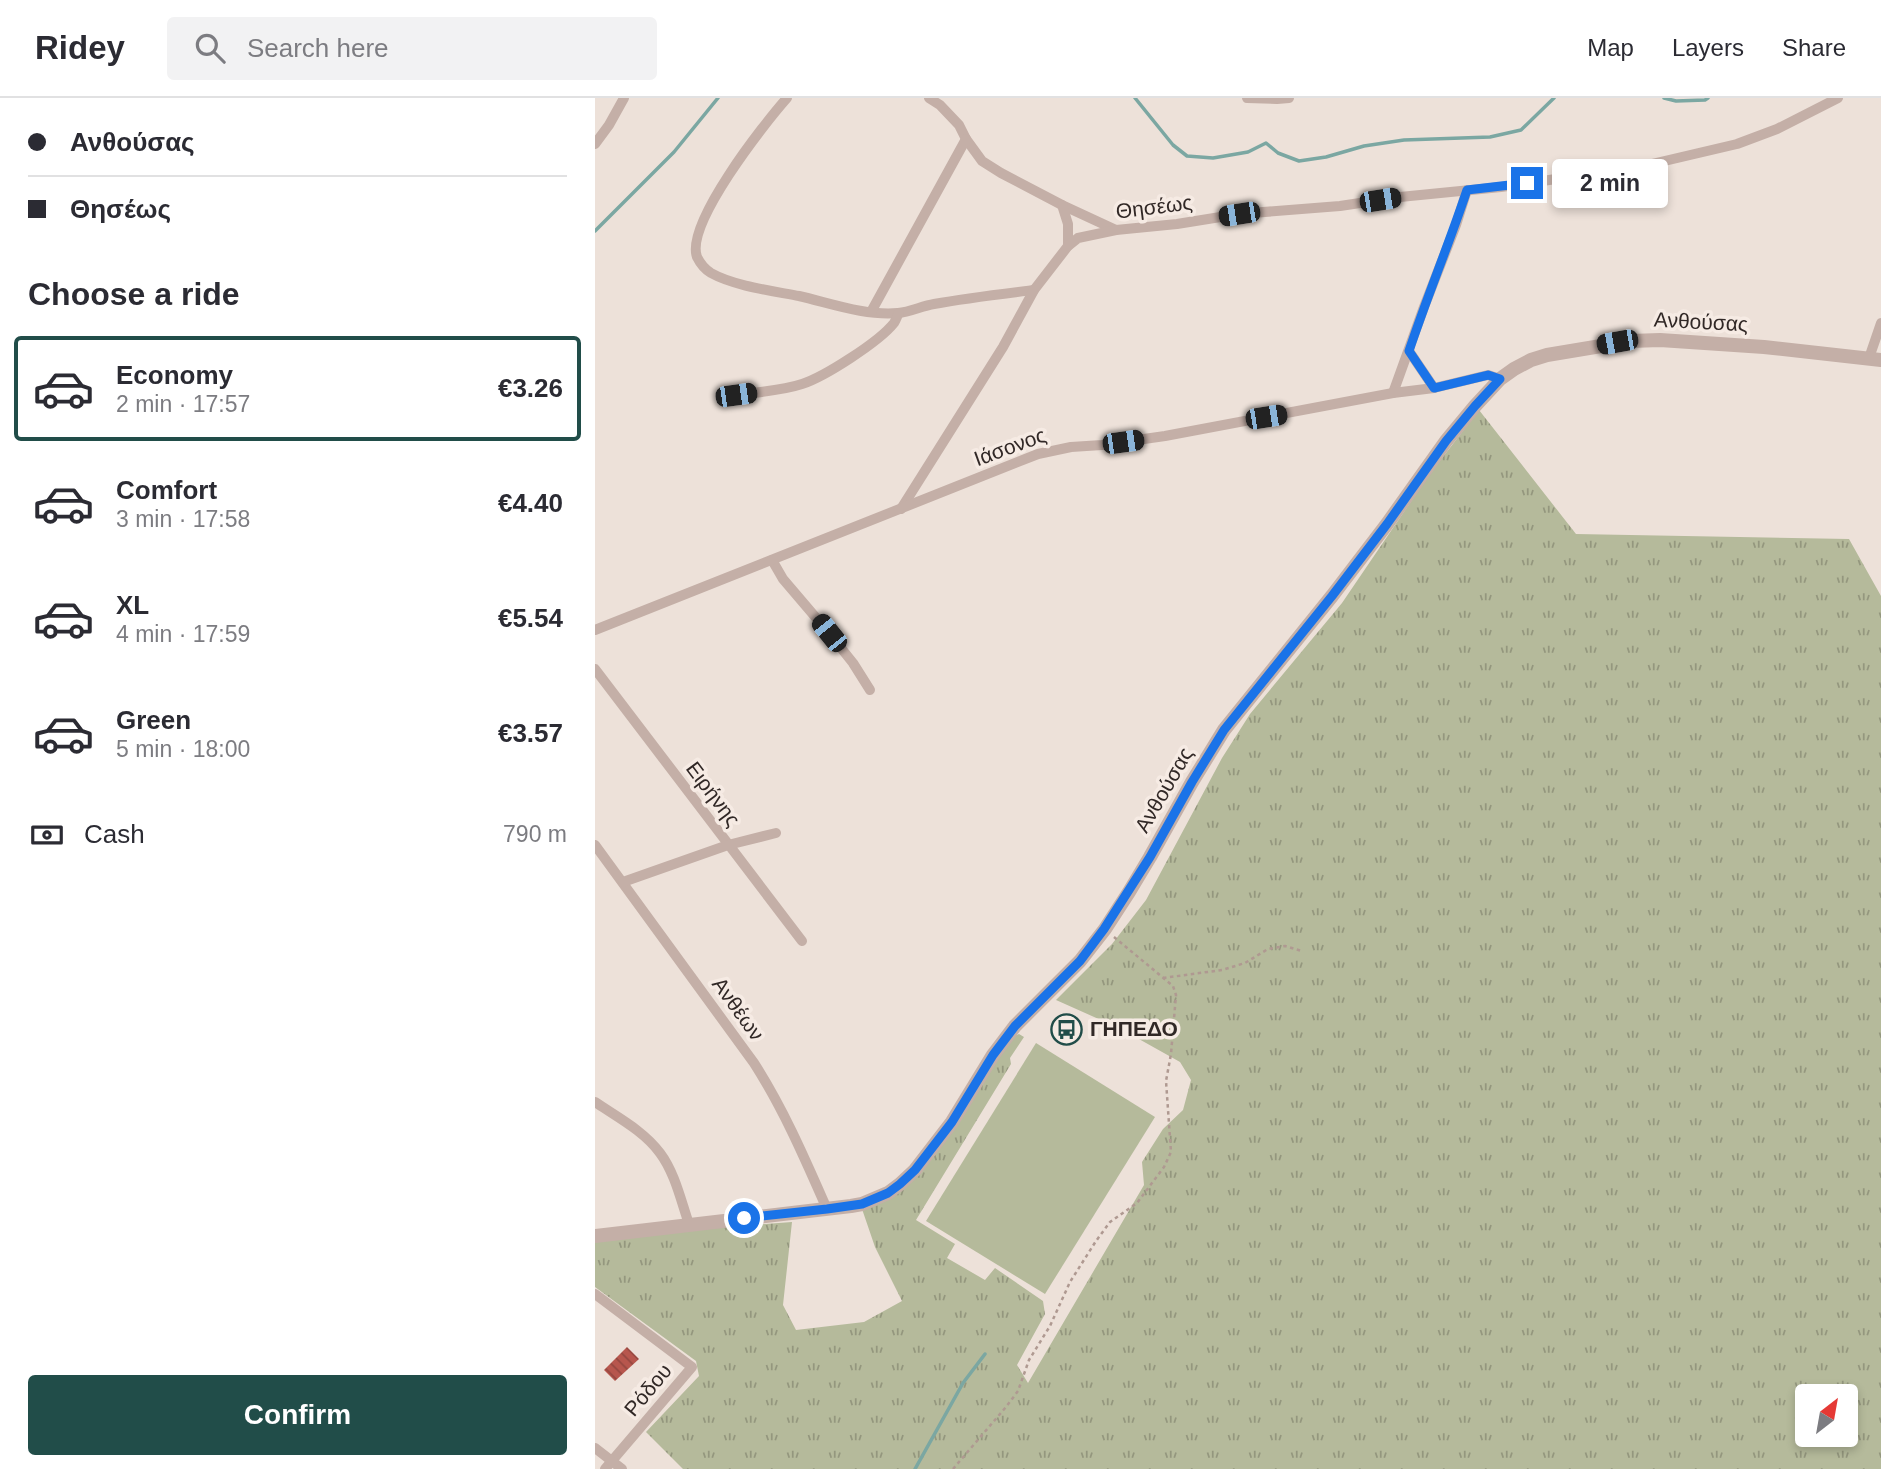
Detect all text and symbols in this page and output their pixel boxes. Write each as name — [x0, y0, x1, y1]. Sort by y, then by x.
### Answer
search box — [167, 17, 657, 80]
text: Ridey — [35, 29, 125, 66]
icon: search — [191, 29, 229, 67]
text: Search here — [247, 33, 389, 63]
text: Map — [1587, 34, 1634, 61]
text: Layers — [1672, 34, 1744, 61]
text: Share — [1782, 34, 1846, 61]
text: Ανθούσας — [70, 127, 195, 157]
callout: 2 min — [1551, 158, 1667, 208]
route end — [1511, 167, 1543, 199]
text: 2 min — [1580, 170, 1640, 196]
car — [1358, 186, 1403, 214]
street label: Θησέως — [1114, 190, 1193, 223]
text: Θησέως — [70, 194, 171, 224]
car — [1217, 200, 1262, 228]
text: Choose a ride — [28, 276, 240, 312]
street label: Ανθούσας — [1653, 308, 1749, 335]
car — [1595, 328, 1640, 356]
icon: car — [32, 357, 95, 420]
text: Economy — [116, 360, 233, 390]
text: €3.26 — [498, 373, 563, 403]
car — [714, 382, 759, 408]
text: 2 min · 17:57 — [116, 391, 250, 417]
car — [1244, 403, 1289, 431]
street label: Ιάσονος — [971, 423, 1049, 470]
car — [1101, 429, 1146, 455]
icon: car — [32, 472, 95, 535]
text: Comfort — [116, 475, 217, 505]
text: €4.40 — [498, 488, 563, 518]
text: 3 min · 17:58 — [116, 506, 250, 532]
icon: car — [32, 587, 95, 650]
text: XL — [116, 590, 149, 620]
text: €5.54 — [498, 603, 563, 633]
car — [808, 610, 851, 656]
text: 4 min · 17:59 — [116, 621, 250, 647]
icon: car — [32, 702, 95, 765]
text: Green — [116, 705, 191, 735]
text: €3.57 — [498, 718, 563, 748]
text: 5 min · 18:00 — [116, 736, 250, 762]
street label: Ανθούσας — [1130, 743, 1197, 836]
street label: Ειρήνης — [682, 757, 745, 830]
icon: cash — [28, 816, 66, 854]
text: Cash — [84, 819, 145, 849]
text: 790 m — [503, 821, 567, 847]
street label: Ανθέων — [708, 973, 769, 1045]
bus stop icon: ΓΗΠΕΔΟ — [1050, 1012, 1084, 1046]
place label: ΓΗΠΕΔΟ — [1090, 1017, 1178, 1040]
route start — [728, 1202, 760, 1234]
street label: Ρόδου — [619, 1359, 676, 1420]
button: Confirm — [28, 1375, 567, 1455]
north arrow — [1795, 1384, 1859, 1447]
map controls — [1795, 1384, 1858, 1447]

